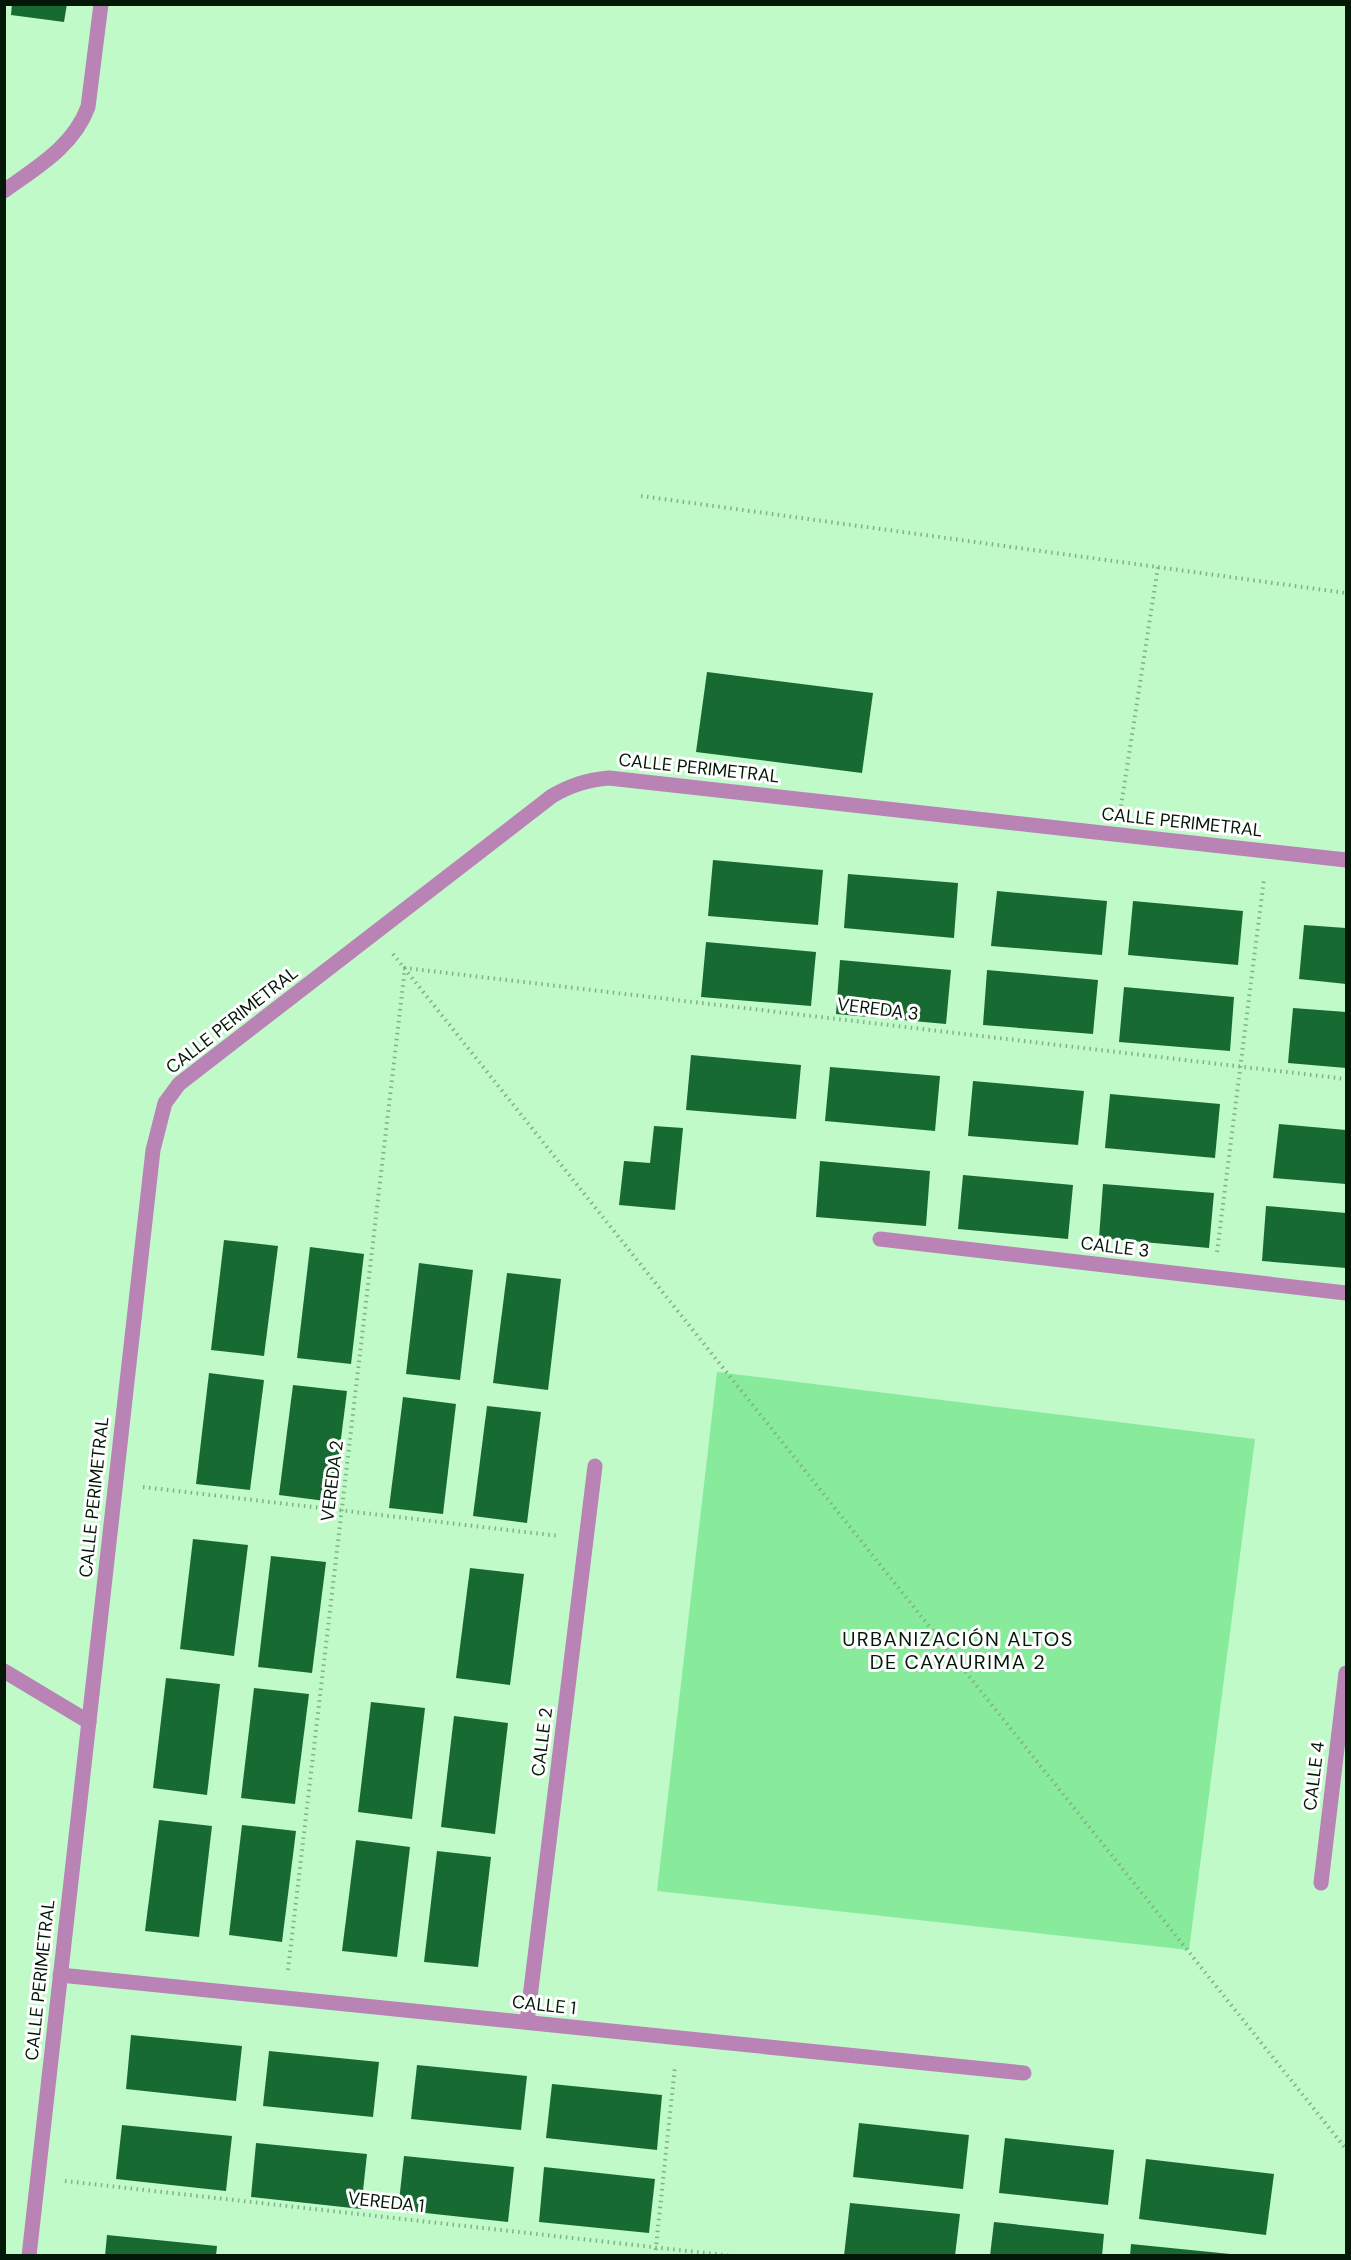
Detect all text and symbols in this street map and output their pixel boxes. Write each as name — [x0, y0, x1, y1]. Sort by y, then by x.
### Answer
street label: CALLE PERIMETRAL — [617, 748, 781, 788]
street label: CALLE PERIMETRAL — [1100, 802, 1264, 842]
street label: CALLE PERIMETRAL — [161, 961, 303, 1079]
street label: VEREDA 3 — [836, 992, 920, 1026]
street label: CALLE 3 — [1079, 1231, 1151, 1263]
street label: CALLE PERIMETRAL — [74, 1415, 114, 1579]
street label: VEREDA 2 — [315, 1439, 349, 1523]
district label: URBANIZACIÓN ALTOS DE CAYAURIMA 2 — [842, 1626, 1074, 1675]
street label: CALLE 2 — [526, 1706, 558, 1778]
street label: CALLE 4 — [1298, 1740, 1330, 1812]
street label: CALLE PERIMETRAL — [20, 1898, 60, 2062]
street label: CALLE 1 — [511, 1990, 577, 2020]
street label: VEREDA 1 — [346, 2186, 426, 2218]

